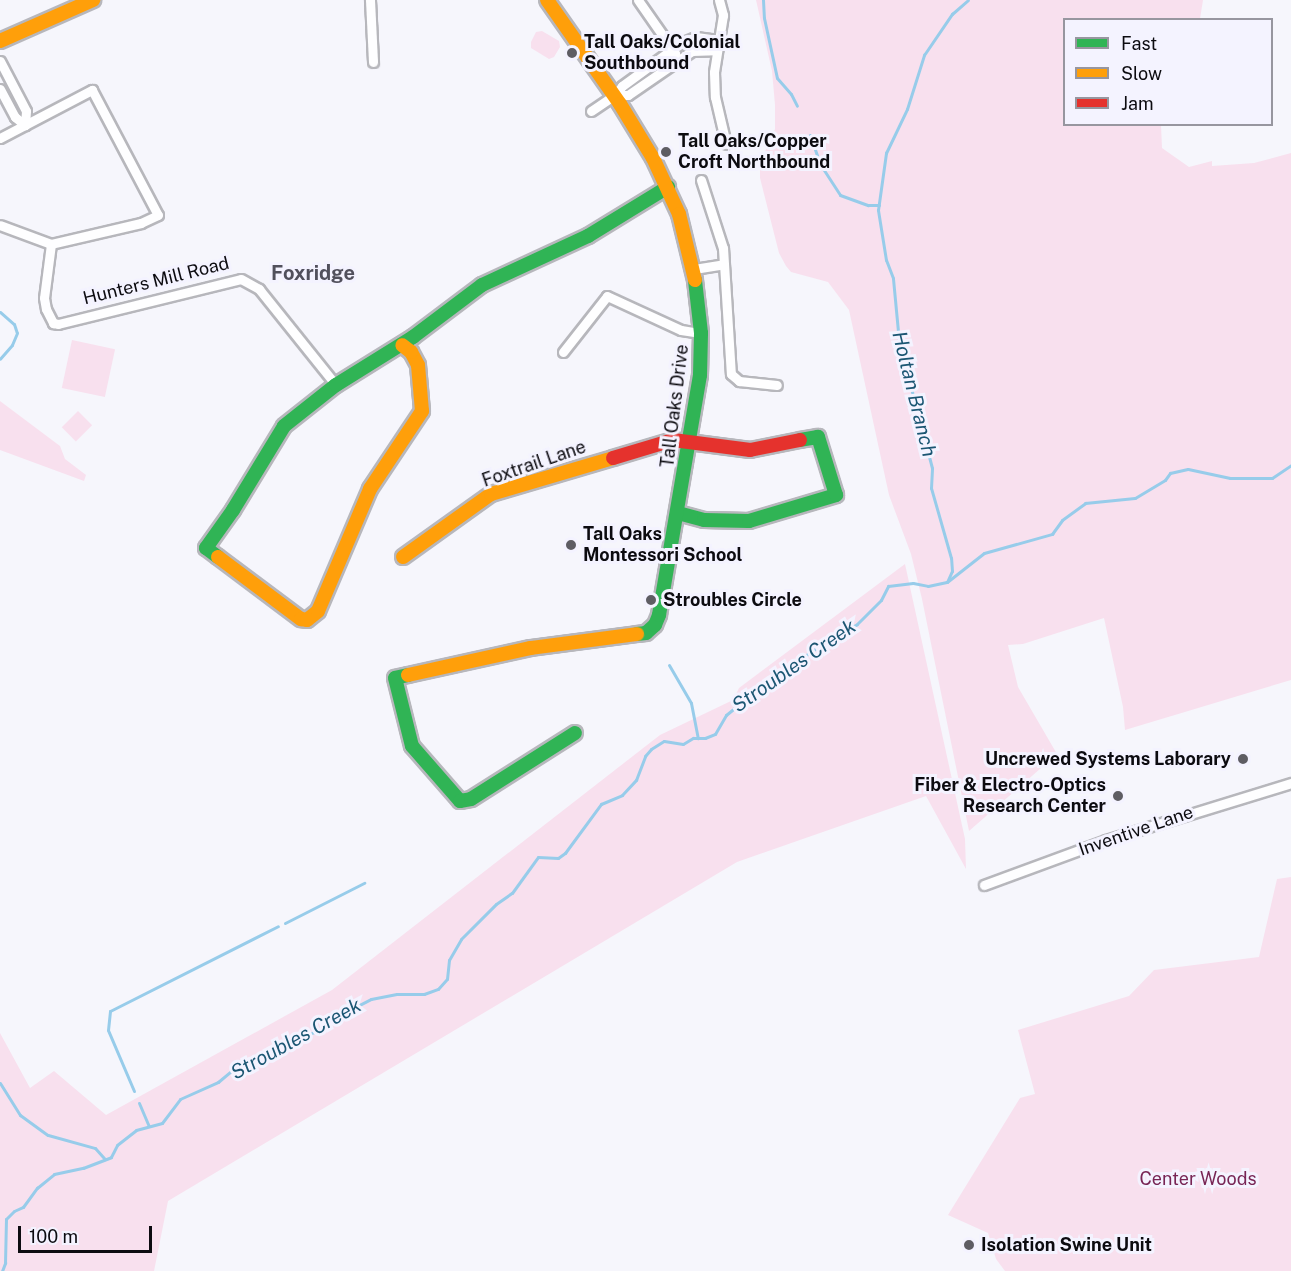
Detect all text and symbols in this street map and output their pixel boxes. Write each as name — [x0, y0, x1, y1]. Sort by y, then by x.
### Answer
legend — [1063, 18, 1273, 126]
place label: Tall Oaks/Colonial Southbound — [584, 32, 740, 74]
text: Fast — [1121, 33, 1157, 54]
marker: Tall Oaks/Colonial Southbound — [565, 46, 579, 60]
text: Slow — [1121, 63, 1162, 84]
text: Jam — [1121, 93, 1154, 114]
place label: Tall Oaks/Copper Croft Northbound — [678, 131, 830, 174]
marker: Tall Oaks/Copper Croft Northbound — [659, 145, 673, 159]
street label: Hunters Mill Road — [81, 252, 231, 310]
district label: Foxridge — [271, 261, 355, 285]
water label: Holtan Branch — [887, 329, 941, 459]
street label: Tall Oaks Drive — [657, 343, 693, 469]
street label: Foxtrail Lane — [479, 436, 589, 492]
place label: Tall Oaks Montessori School — [583, 524, 743, 566]
marker: Tall Oaks Montessori School — [564, 538, 578, 552]
place label: Stroubles Circle — [663, 589, 802, 611]
marker: Stroubles Circle — [644, 593, 658, 607]
water label: Stroubles Creek — [727, 614, 861, 718]
place label: Uncrewed Systems Laborary — [985, 748, 1231, 770]
marker: Uncrewed Systems Laborary — [1236, 752, 1250, 766]
place label: Fiber & Electro-Optics Research Center — [914, 775, 1106, 818]
marker: Fiber & Electro-Optics Research Center — [1111, 789, 1125, 803]
street label: Inventive Lane — [1076, 801, 1196, 861]
water label: Stroubles Creek — [226, 993, 366, 1085]
park label: Center Woods — [1139, 1168, 1257, 1190]
scale bar — [21, 1214, 154, 1252]
text: 100 m — [29, 1226, 78, 1247]
place label: Isolation Swine Unit — [981, 1234, 1152, 1256]
marker: Isolation Swine Unit — [962, 1238, 976, 1252]

